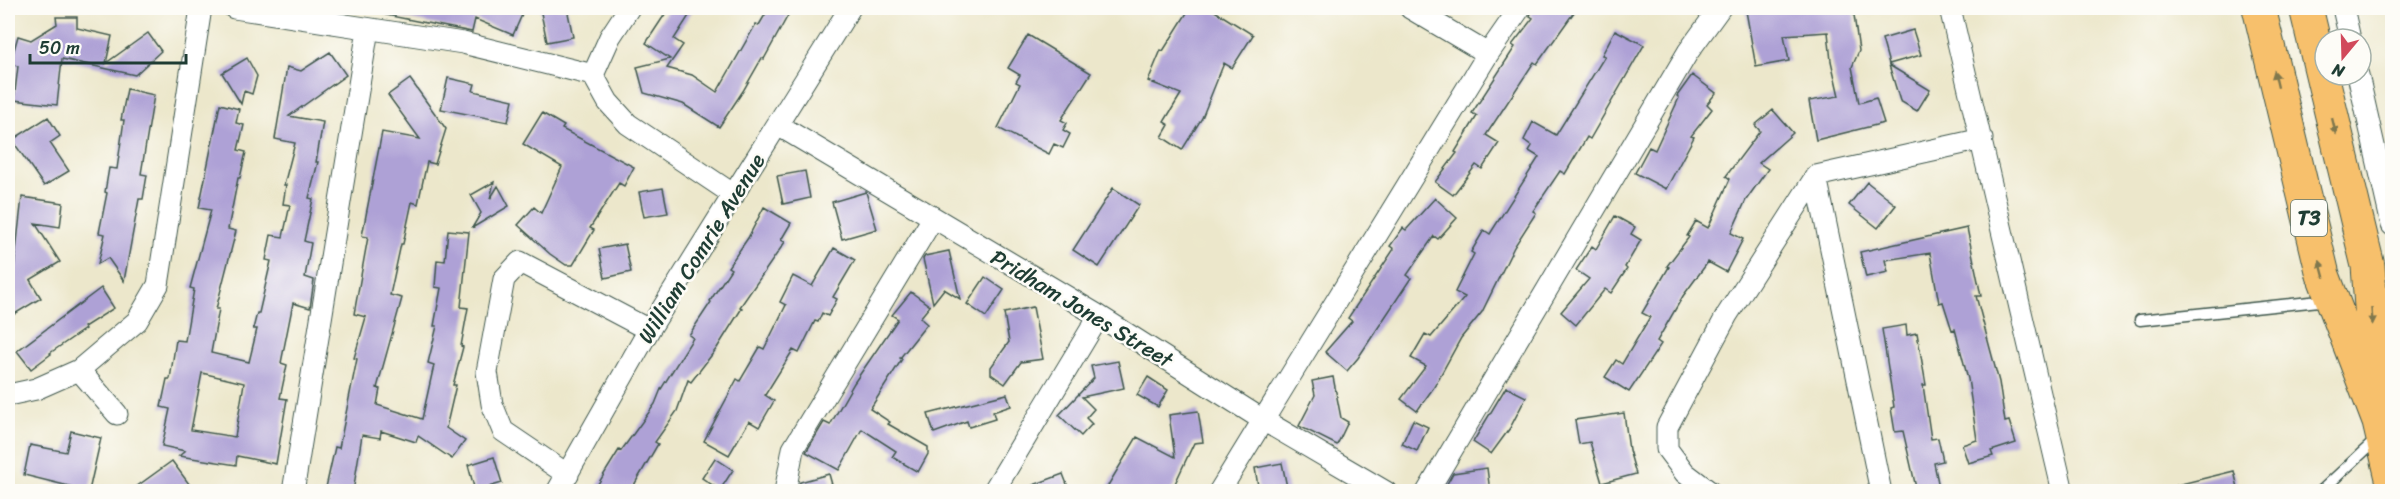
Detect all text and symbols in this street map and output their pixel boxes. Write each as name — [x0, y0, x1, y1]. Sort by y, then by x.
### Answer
scale bar — [30, 27, 186, 65]
north arrow — [2313, 27, 2373, 87]
text: 50 m — [39, 32, 80, 64]
text: N — [2327, 55, 2349, 87]
one-way arrow — [2271, 70, 2281, 88]
one-way arrow — [2330, 116, 2340, 135]
street label: William Comrie Avenue — [627, 145, 776, 351]
road number: T3 — [2291, 200, 2327, 236]
street label: Pridham Jones Street — [983, 238, 1182, 379]
one-way arrow — [2316, 259, 2326, 278]
one-way arrow — [2367, 307, 2376, 326]

